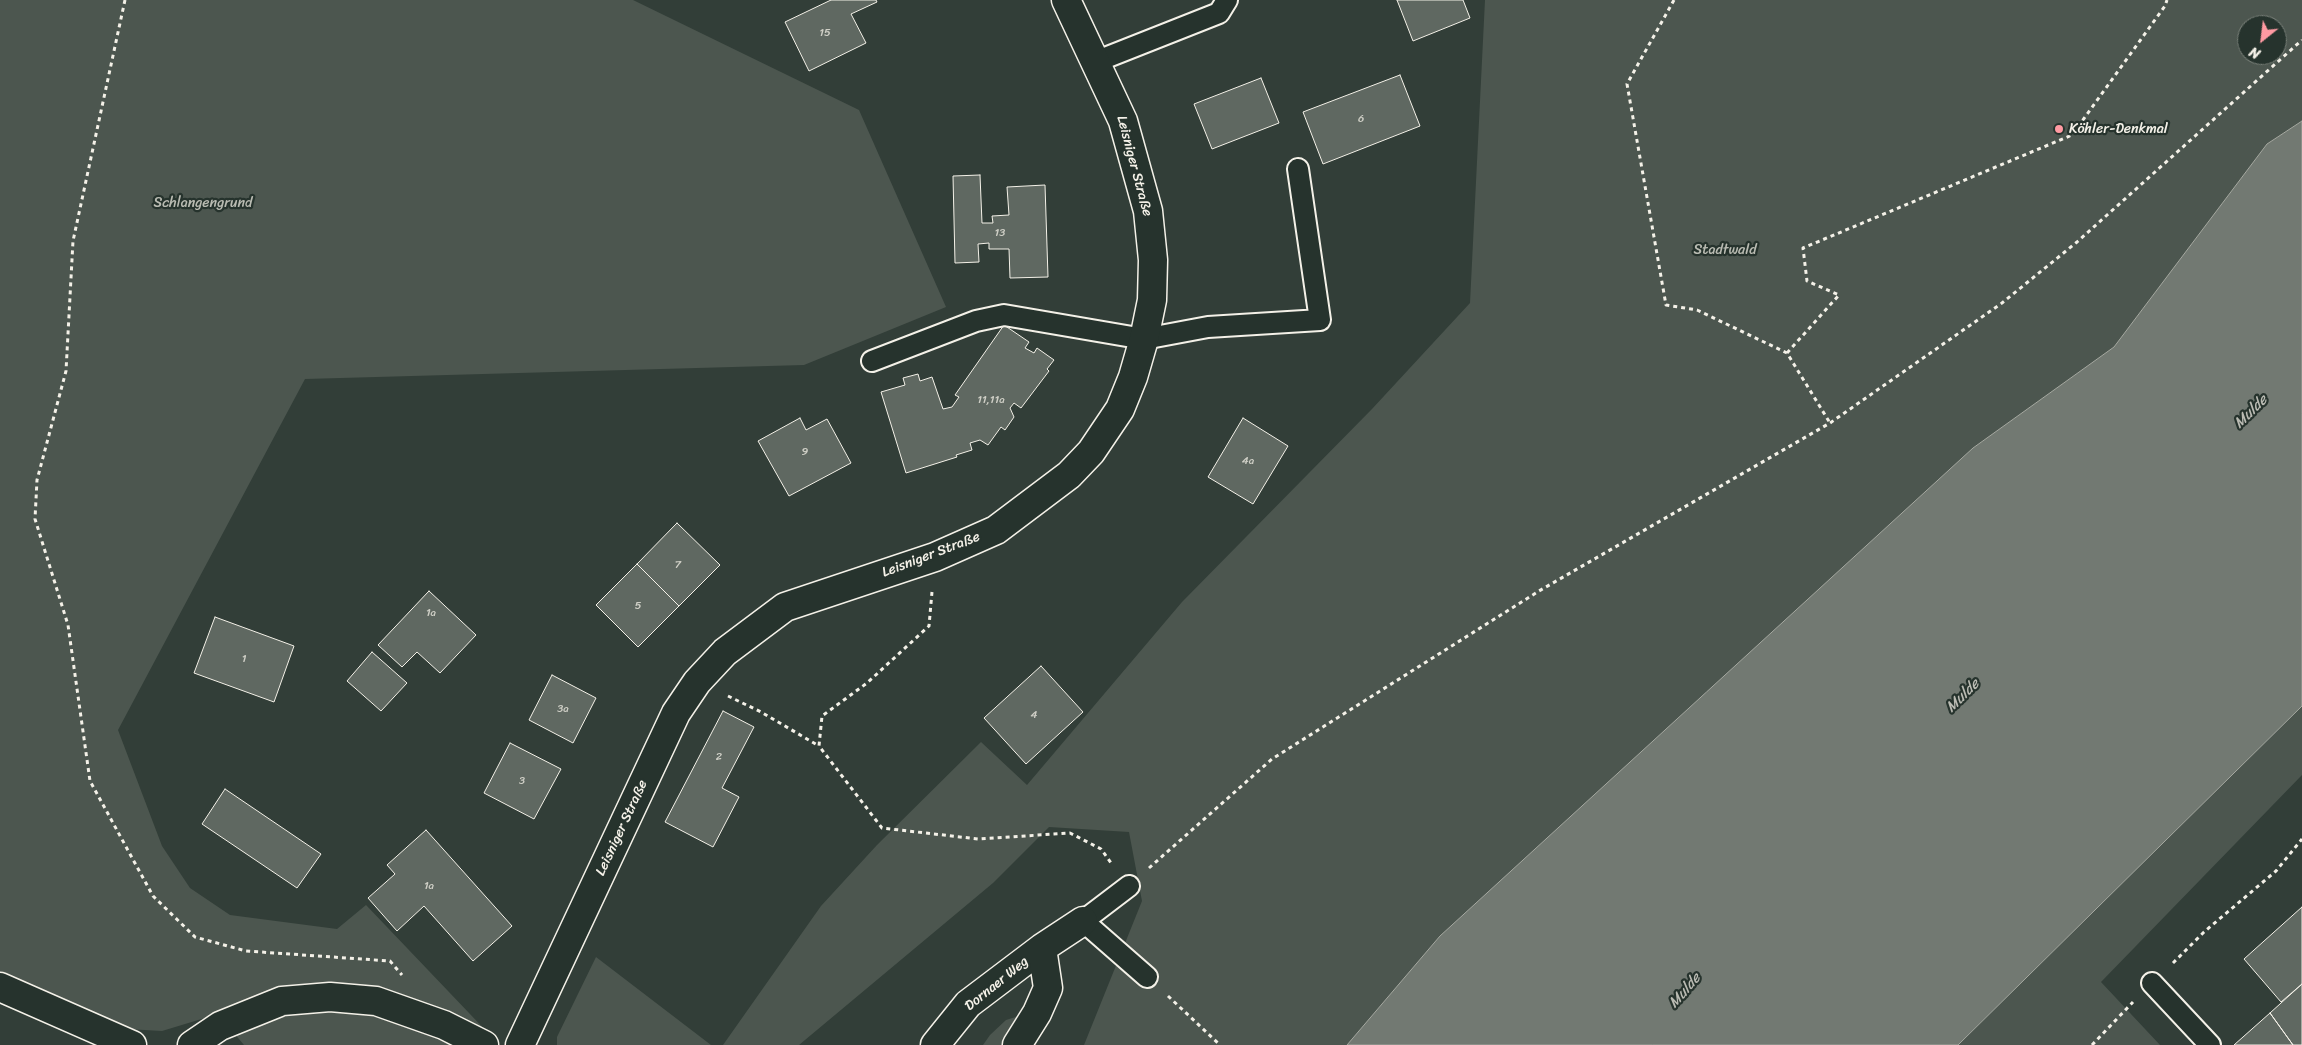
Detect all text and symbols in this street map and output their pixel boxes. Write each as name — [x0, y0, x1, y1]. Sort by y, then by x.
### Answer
north arrow — [2237, 15, 2287, 65]
house number: 15 — [819, 26, 831, 40]
text: N — [2245, 39, 2265, 66]
house number: 6 — [1358, 112, 1364, 126]
street label: Leisniger Straße — [1112, 114, 1156, 218]
place label: Köhler-Denkmal — [2069, 121, 2168, 137]
marker: Köhler-Denkmal — [2053, 123, 2065, 135]
park label: Schlangengrund — [154, 195, 252, 211]
house number: 13 — [995, 226, 1005, 240]
park label: Stadtwald — [1693, 242, 1757, 258]
water label: Mulde — [2230, 391, 2272, 433]
house number: 11,11a — [977, 393, 1005, 407]
house number: 9 — [802, 445, 808, 459]
house number: 4a — [1242, 454, 1254, 468]
street label: Leisniger Straße — [880, 529, 982, 581]
house number: 7 — [675, 558, 681, 572]
house number: 5 — [635, 599, 641, 613]
house number: 1a — [426, 606, 436, 620]
house number: 1 — [242, 652, 246, 666]
water label: Mulde — [1942, 675, 1984, 717]
house number: 3a — [557, 702, 569, 716]
house number: 4 — [1031, 708, 1037, 722]
house number: 2 — [716, 750, 722, 764]
house number: 3 — [519, 774, 525, 788]
street label: Leisniger Straße — [593, 778, 651, 878]
house number: 1a — [424, 879, 434, 893]
street label: Dornaer Weg — [962, 953, 1032, 1015]
water label: Mulde — [1665, 970, 1705, 1012]

